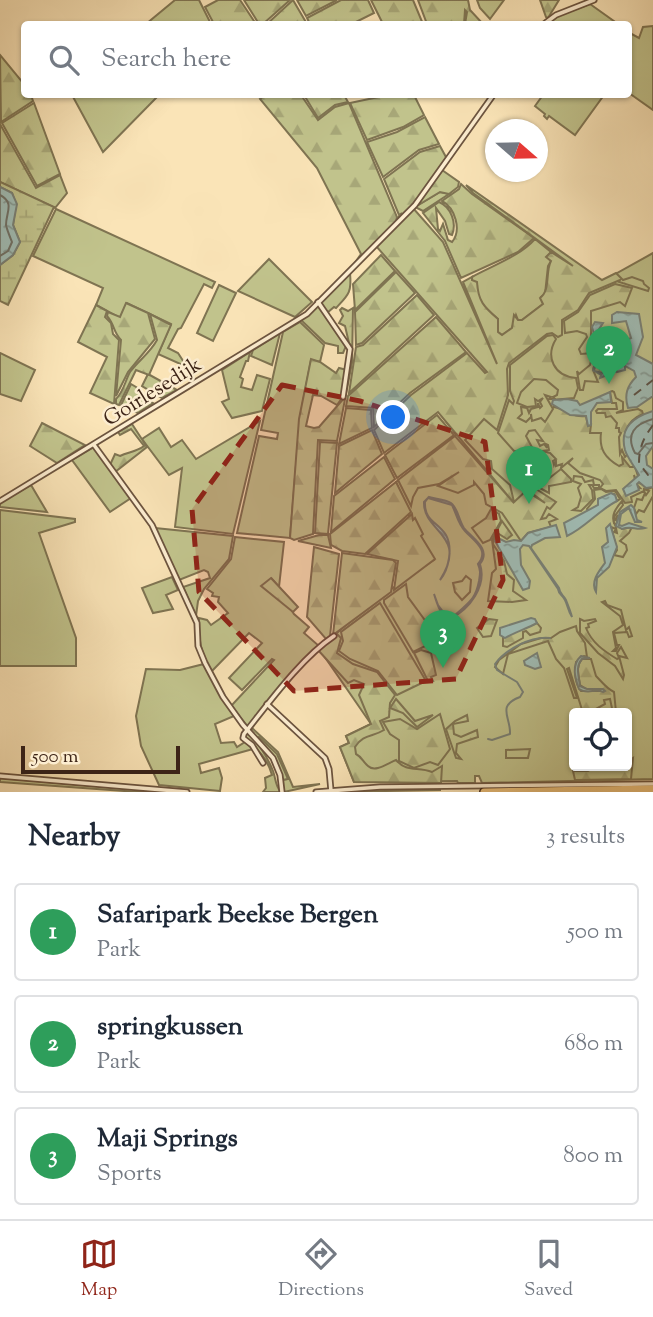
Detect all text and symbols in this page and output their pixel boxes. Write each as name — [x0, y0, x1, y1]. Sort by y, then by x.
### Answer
search box — [21, 21, 632, 98]
icon: search — [45, 41, 83, 79]
text: Search here — [101, 41, 231, 78]
north arrow — [485, 119, 548, 182]
pin: 2 — [586, 326, 632, 384]
street label: Goirlesedijk — [98, 350, 208, 435]
your location — [376, 400, 410, 434]
pin: 1 — [506, 446, 552, 504]
pin: 3 — [420, 610, 466, 668]
map controls — [569, 708, 632, 771]
button: locate — [569, 708, 632, 771]
scale bar — [21, 743, 180, 775]
text: 500 m — [32, 744, 78, 771]
text: Nearby — [28, 816, 120, 859]
text: 3 results — [546, 821, 625, 854]
text: Safaripark Beekse Bergen — [97, 897, 378, 934]
text: 1 — [49, 916, 57, 949]
text: 500 m — [567, 916, 623, 949]
text: Park — [97, 934, 141, 967]
text: springkussen — [97, 1009, 243, 1046]
text: 2 — [48, 1028, 58, 1061]
text: 680 m — [564, 1028, 623, 1061]
text: Park — [97, 1046, 141, 1079]
text: Maji Springs — [97, 1121, 238, 1158]
text: 3 — [48, 1140, 58, 1173]
text: 800 m — [563, 1140, 623, 1173]
text: Sports — [97, 1158, 162, 1191]
tab: Map — [80, 1235, 118, 1304]
tab: Directions — [278, 1235, 364, 1304]
tab: Saved — [524, 1235, 573, 1304]

